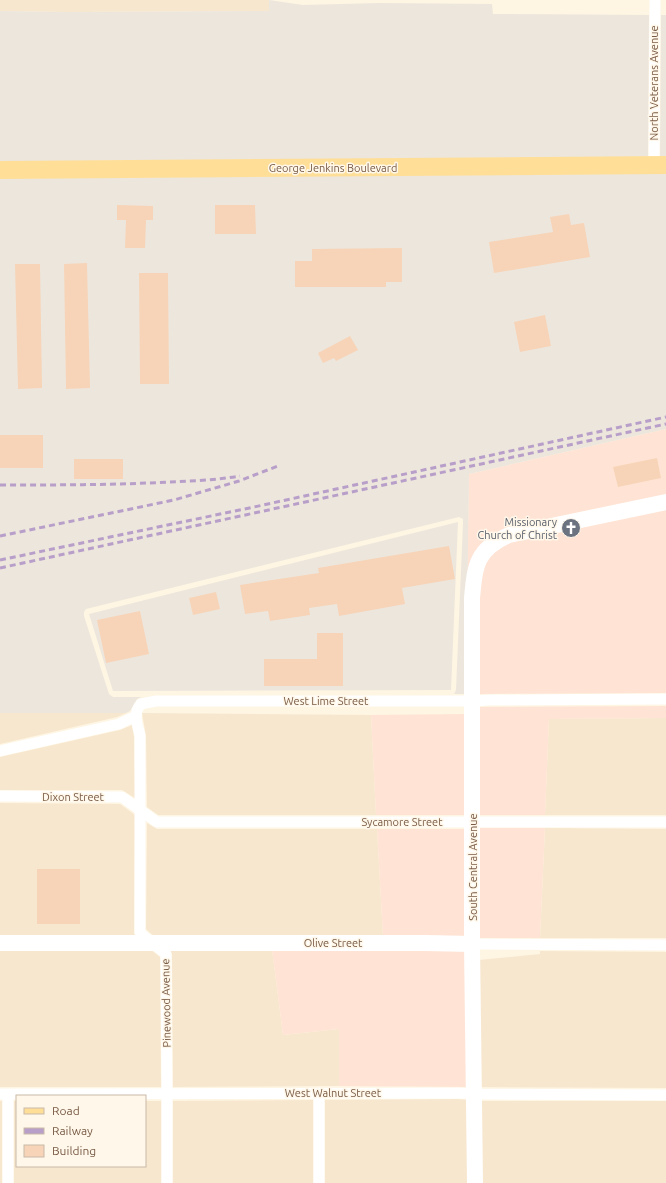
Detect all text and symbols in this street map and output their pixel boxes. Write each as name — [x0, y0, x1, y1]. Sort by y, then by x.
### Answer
street label: North Veterans Avenue — [648, 25, 660, 141]
street label: George Jenkins Boulevard — [269, 162, 397, 174]
place label: Missionary Church of Christ — [478, 516, 558, 541]
church icon: Missionary Church of Christ — [560, 517, 582, 539]
street label: West Lime Street — [284, 695, 369, 707]
street label: Dixon Street — [42, 791, 105, 803]
street label: South Central Avenue — [467, 813, 479, 921]
street label: Sycamore Street — [361, 816, 443, 828]
street label: Olive Street — [304, 937, 363, 949]
street label: Pinewood Avenue — [159, 958, 173, 1048]
street label: West Walnut Street — [285, 1087, 382, 1099]
legend — [16, 1095, 146, 1167]
text: Road — [52, 1104, 80, 1117]
text: Railway — [52, 1124, 93, 1137]
text: Building — [52, 1144, 96, 1157]

